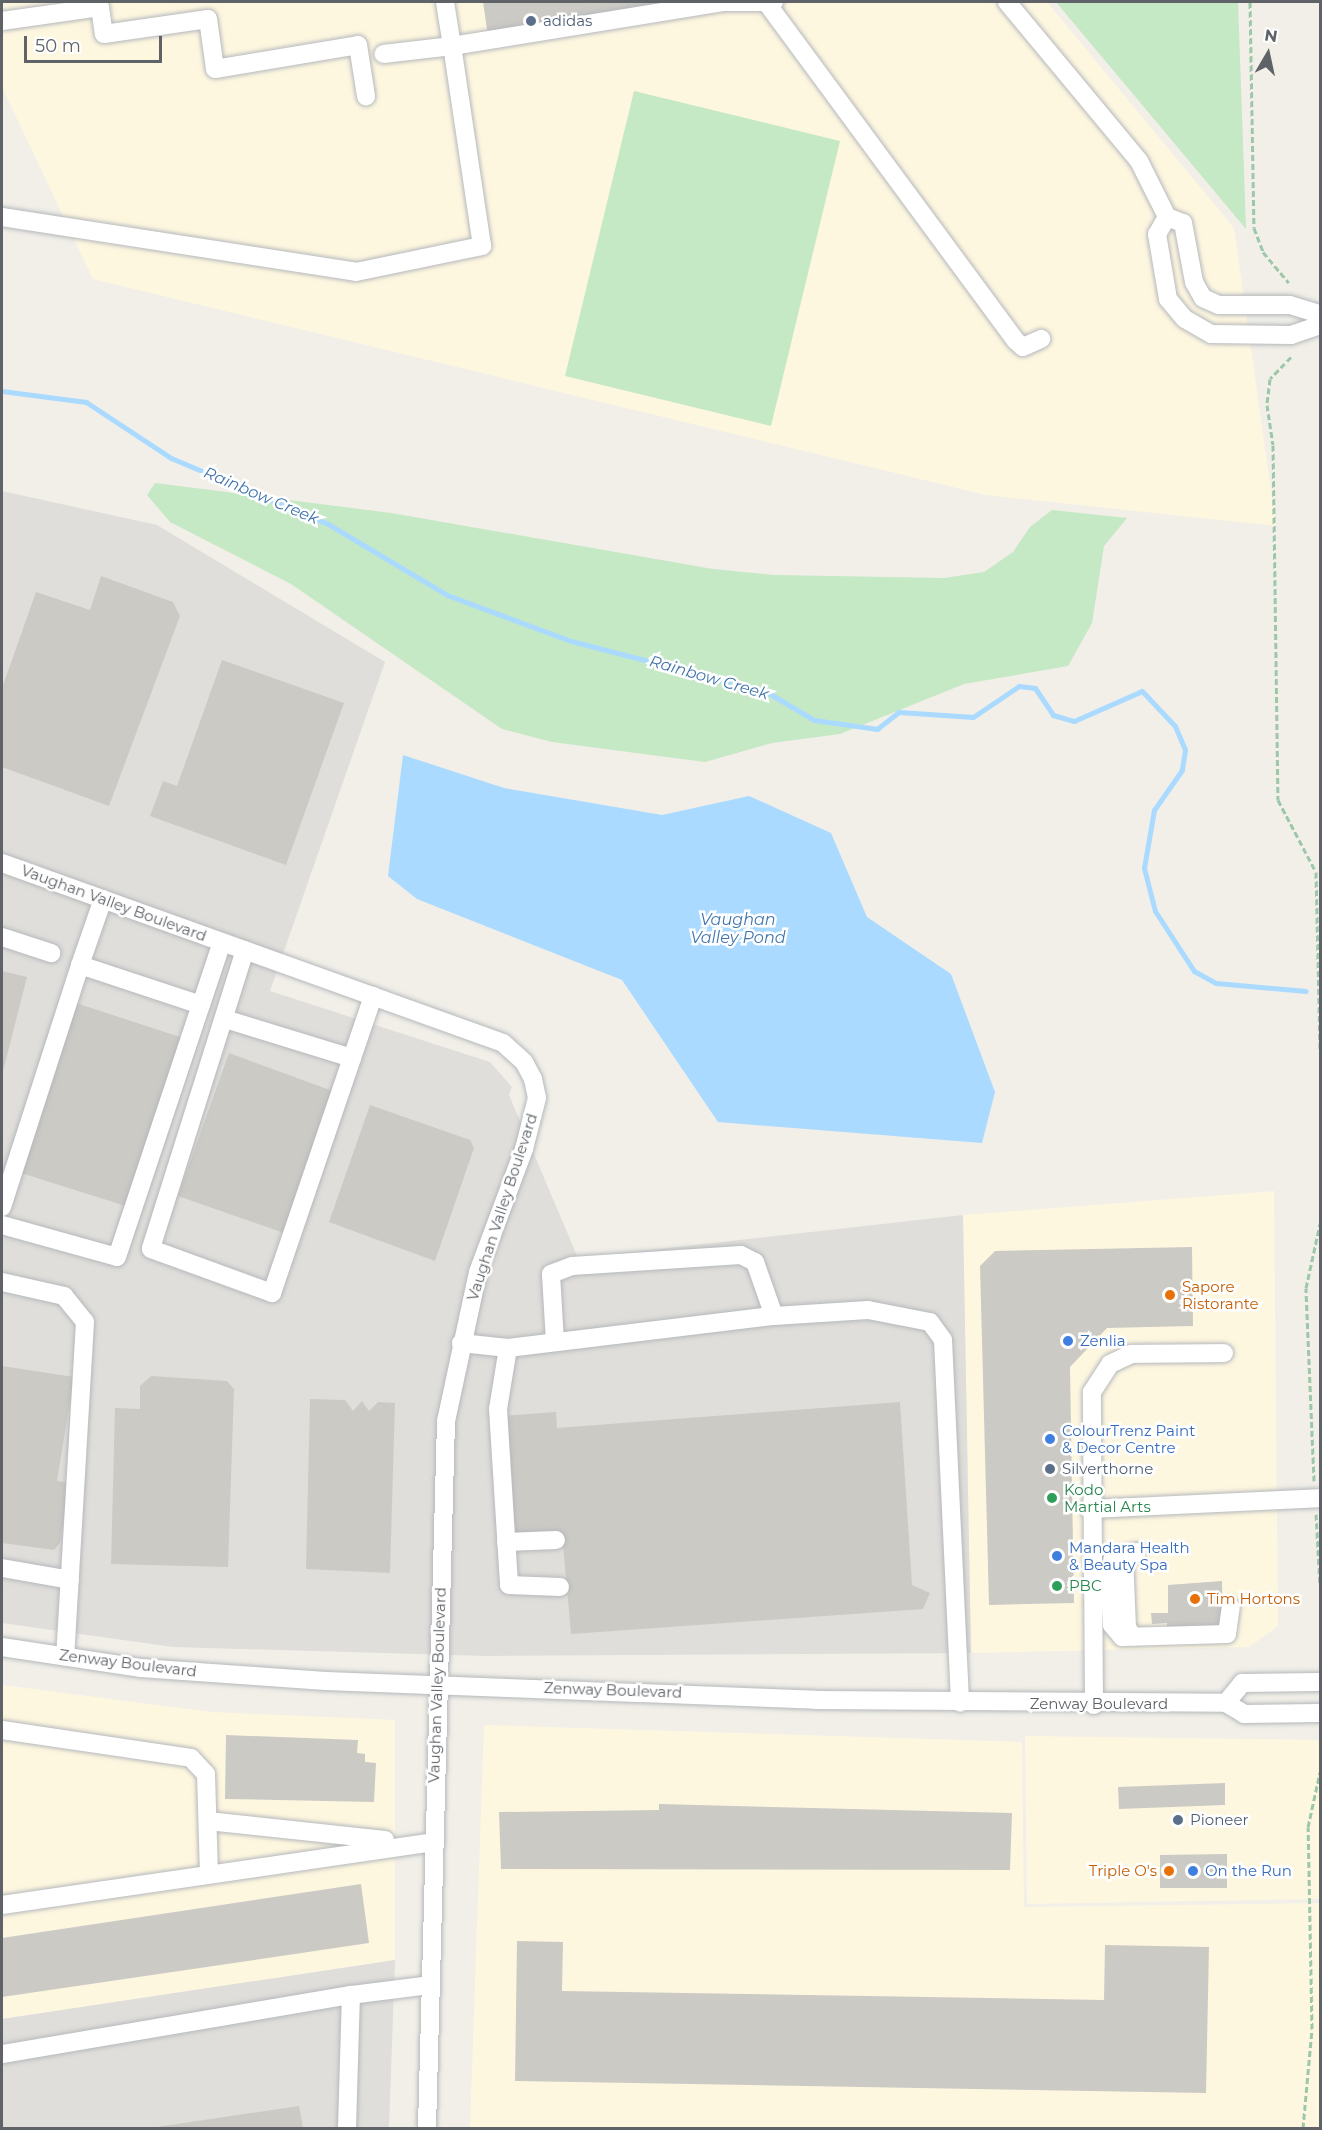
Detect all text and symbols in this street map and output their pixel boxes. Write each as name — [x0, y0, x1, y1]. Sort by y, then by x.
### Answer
place label: adidas — [543, 12, 592, 30]
marker: adidas — [524, 14, 538, 28]
scale bar — [27, 24, 165, 62]
north arrow — [1238, 24, 1298, 84]
text: N — [1263, 25, 1279, 46]
text: 50 m — [35, 35, 81, 57]
water label: Rainbow Creek — [201, 463, 321, 529]
water label: Rainbow Creek — [647, 652, 771, 704]
street label: Vaughan Valley Boulevard — [19, 861, 209, 945]
water label: Vaughan Valley Pond — [690, 910, 786, 948]
street label: Vaughan Valley Boulevard — [463, 1111, 541, 1303]
place label: Sapore Ristorante — [1182, 1277, 1259, 1312]
marker: Sapore Ristorante — [1163, 1288, 1177, 1302]
place label: Zenlia — [1080, 1332, 1126, 1350]
marker: Zenlia — [1061, 1334, 1075, 1348]
place label: ColourTrenz Paint & Decor Centre — [1062, 1421, 1195, 1456]
marker: ColourTrenz Paint & Decor Centre — [1043, 1432, 1057, 1446]
place label: Silverthorne — [1062, 1460, 1153, 1478]
marker: Silverthorne — [1043, 1462, 1057, 1476]
place label: Kodo Martial Arts — [1064, 1480, 1151, 1515]
marker: Kodo Martial Arts — [1045, 1491, 1059, 1505]
place label: Mandara Health & Beauty Spa — [1069, 1538, 1190, 1573]
marker: Mandara Health & Beauty Spa — [1050, 1549, 1064, 1563]
place label: PBC — [1069, 1577, 1102, 1595]
marker: PBC — [1050, 1579, 1064, 1593]
street label: Vaughan Valley Boulevard — [425, 1587, 449, 1783]
place label: Tim Hortons — [1207, 1590, 1300, 1608]
marker: Tim Hortons — [1188, 1592, 1202, 1606]
street label: Zenway Boulevard — [58, 1646, 198, 1680]
street label: Zenway Boulevard — [543, 1679, 683, 1701]
street label: Zenway Boulevard — [1030, 1695, 1168, 1713]
place label: Pioneer — [1190, 1811, 1248, 1829]
marker: Pioneer — [1171, 1813, 1185, 1827]
place label: Triple O's — [1089, 1862, 1157, 1880]
place label: On the Run — [1205, 1862, 1292, 1880]
marker: Triple O's — [1162, 1864, 1176, 1878]
marker: On the Run — [1186, 1864, 1200, 1878]

